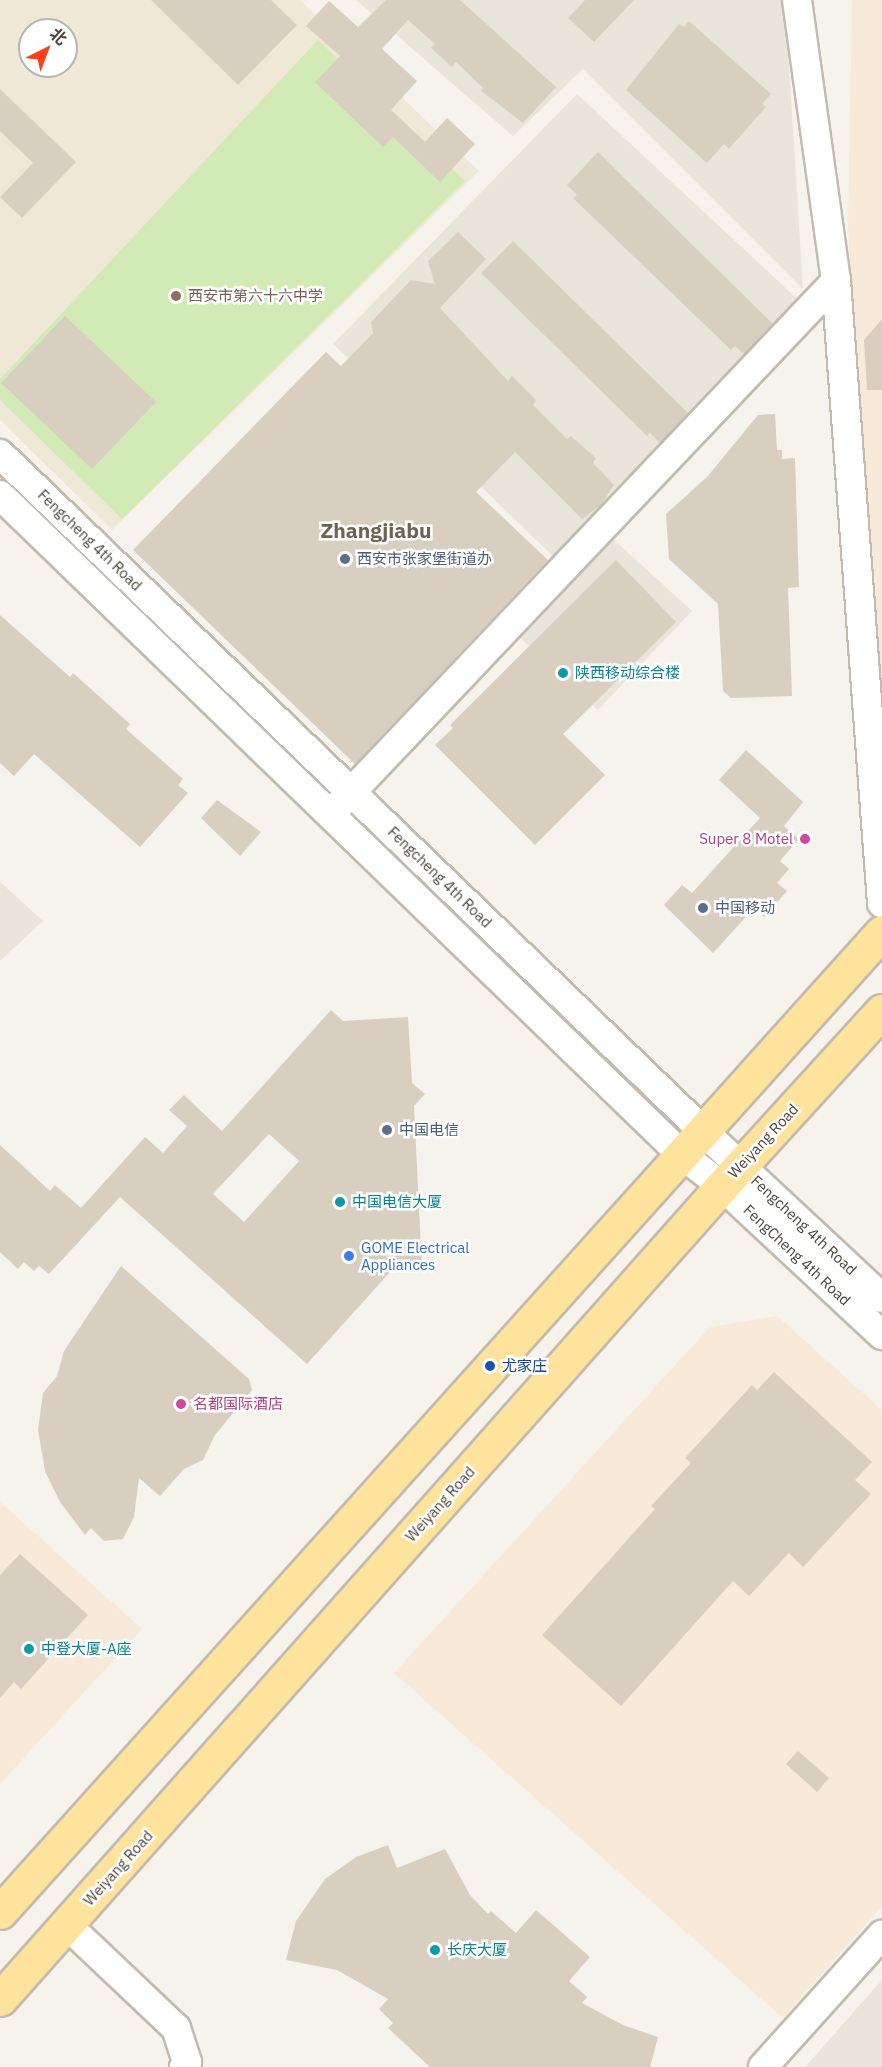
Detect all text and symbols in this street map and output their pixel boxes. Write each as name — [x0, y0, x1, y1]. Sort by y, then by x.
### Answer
north arrow — [18, 18, 78, 78]
text: 北 — [46, 23, 71, 49]
place label: 西安市第六十六中学 — [188, 287, 323, 305]
marker: 西安市第六十六中学 — [169, 289, 183, 303]
street label: Fengcheng 4th Road — [34, 486, 146, 594]
district label: Zhangjiabu — [320, 517, 432, 543]
place label: 西安市张家堡街道办 — [357, 550, 492, 568]
marker: 西安市张家堡街道办 — [338, 552, 352, 566]
place label: 陕西移动综合楼 — [575, 664, 680, 682]
marker: 陕西移动综合楼 — [556, 666, 570, 680]
street label: Fengcheng 4th Road — [384, 823, 496, 931]
place label: Super 8 Motel — [699, 830, 793, 848]
marker: Super 8 Motel — [798, 832, 812, 846]
place label: 中国移动 — [715, 899, 775, 917]
marker: 中国移动 — [696, 901, 710, 915]
street label: Weiyang Road — [724, 1100, 802, 1182]
place label: 中国电信 — [399, 1121, 459, 1139]
marker: 中国电信 — [380, 1123, 394, 1137]
street label: Fengcheng 4th Road — [748, 1171, 860, 1279]
place label: 中国电信大厦 — [352, 1193, 442, 1211]
marker: 中国电信大厦 — [333, 1195, 347, 1209]
street label: FengCheng 4th Road — [740, 1201, 854, 1309]
place label: GOME Electrical Appliances — [361, 1238, 469, 1273]
marker: GOME Electrical Appliances — [342, 1249, 356, 1263]
place label: 尤家庄 — [502, 1357, 547, 1375]
marker: 尤家庄 — [483, 1359, 497, 1373]
place label: 名都国际酒店 — [193, 1395, 283, 1413]
marker: 名都国际酒店 — [174, 1397, 188, 1411]
street label: Weiyang Road — [402, 1463, 478, 1545]
place label: 中登大厦-A座 — [41, 1640, 131, 1658]
marker: 中登大厦-A座 — [22, 1642, 36, 1656]
street label: Weiyang Road — [80, 1827, 156, 1909]
place label: 长庆大厦 — [447, 1941, 507, 1959]
marker: 长庆大厦 — [428, 1943, 442, 1957]

